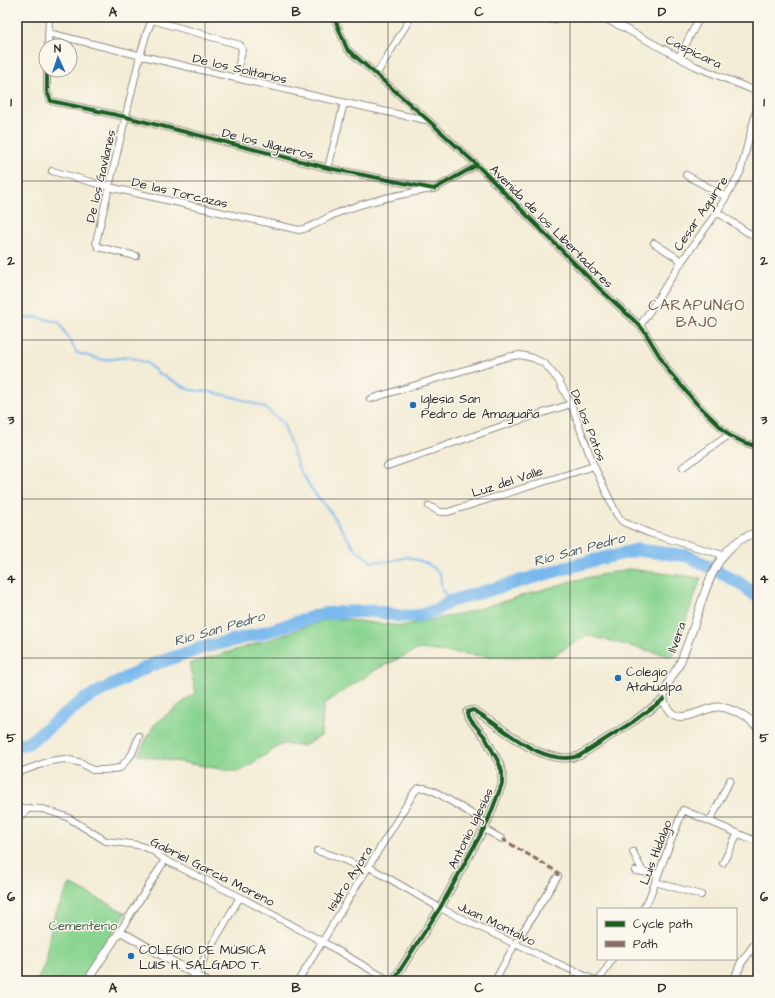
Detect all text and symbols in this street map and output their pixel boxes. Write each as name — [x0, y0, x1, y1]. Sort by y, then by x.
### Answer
text: A — [109, 3, 118, 21]
text: B — [291, 3, 301, 21]
text: C — [474, 3, 484, 21]
text: D — [658, 3, 667, 21]
street label: Caspicara — [663, 31, 725, 73]
north arrow — [38, 38, 78, 78]
text: N — [54, 41, 61, 56]
street label: De los Solitarios — [191, 49, 289, 89]
text: 1 — [10, 93, 12, 111]
text: 1 — [763, 93, 765, 111]
street label: De los Jilgueros — [220, 124, 316, 165]
street label: De los Gavilanes — [82, 128, 121, 224]
street label: Avenida de los Libertadores — [485, 161, 617, 293]
street label: De las Torcazas — [130, 173, 230, 213]
street label: Cesar Aguirre — [669, 173, 733, 255]
text: 2 — [6, 252, 15, 270]
text: 2 — [759, 252, 768, 270]
district label: CARAPUNGO BAJO — [648, 295, 746, 333]
street label: De los Patos — [566, 387, 611, 464]
place label: Iglesia San Pedro de Amaguaña — [421, 390, 540, 424]
marker: Iglesia San Pedro de Amaguaña — [408, 400, 418, 410]
text: 3 — [7, 411, 15, 429]
text: 3 — [760, 411, 768, 429]
street label: Luz del Valle — [469, 462, 545, 502]
water label: Río San Pedro — [531, 528, 628, 572]
text: 4 — [7, 570, 16, 588]
text: 4 — [760, 570, 769, 588]
water label: Rio San Pedro — [172, 606, 268, 651]
street label: Ilvera — [663, 619, 691, 655]
place label: Colegio Atahualpa — [626, 663, 682, 696]
marker: Colegio Atahualpa — [613, 673, 623, 683]
text: 5 — [6, 729, 16, 747]
text: 5 — [759, 729, 769, 747]
street label: Antonio Iglesias — [444, 785, 499, 872]
street label: Luis Hidalgo — [635, 817, 678, 888]
street label: Gabriel Garcia Moreno — [147, 833, 278, 911]
street label: Isidro Ayora — [323, 842, 378, 915]
text: 6 — [7, 888, 16, 906]
text: 6 — [760, 888, 769, 906]
street label: Juan Montalvo — [455, 897, 539, 951]
legend — [597, 908, 737, 960]
text: Cycle path — [633, 916, 692, 934]
park label: Cementerio — [49, 917, 118, 935]
text: Path — [633, 936, 658, 953]
place label: COLEGIO DE MÚSICA LUIS H. SALGADO T. — [139, 941, 266, 974]
marker: COLEGIO DE MÚSICA LUIS H. SALGADO T. — [126, 951, 136, 961]
text: A — [109, 979, 118, 997]
text: B — [291, 979, 301, 997]
text: C — [474, 979, 484, 997]
text: D — [658, 979, 667, 997]

